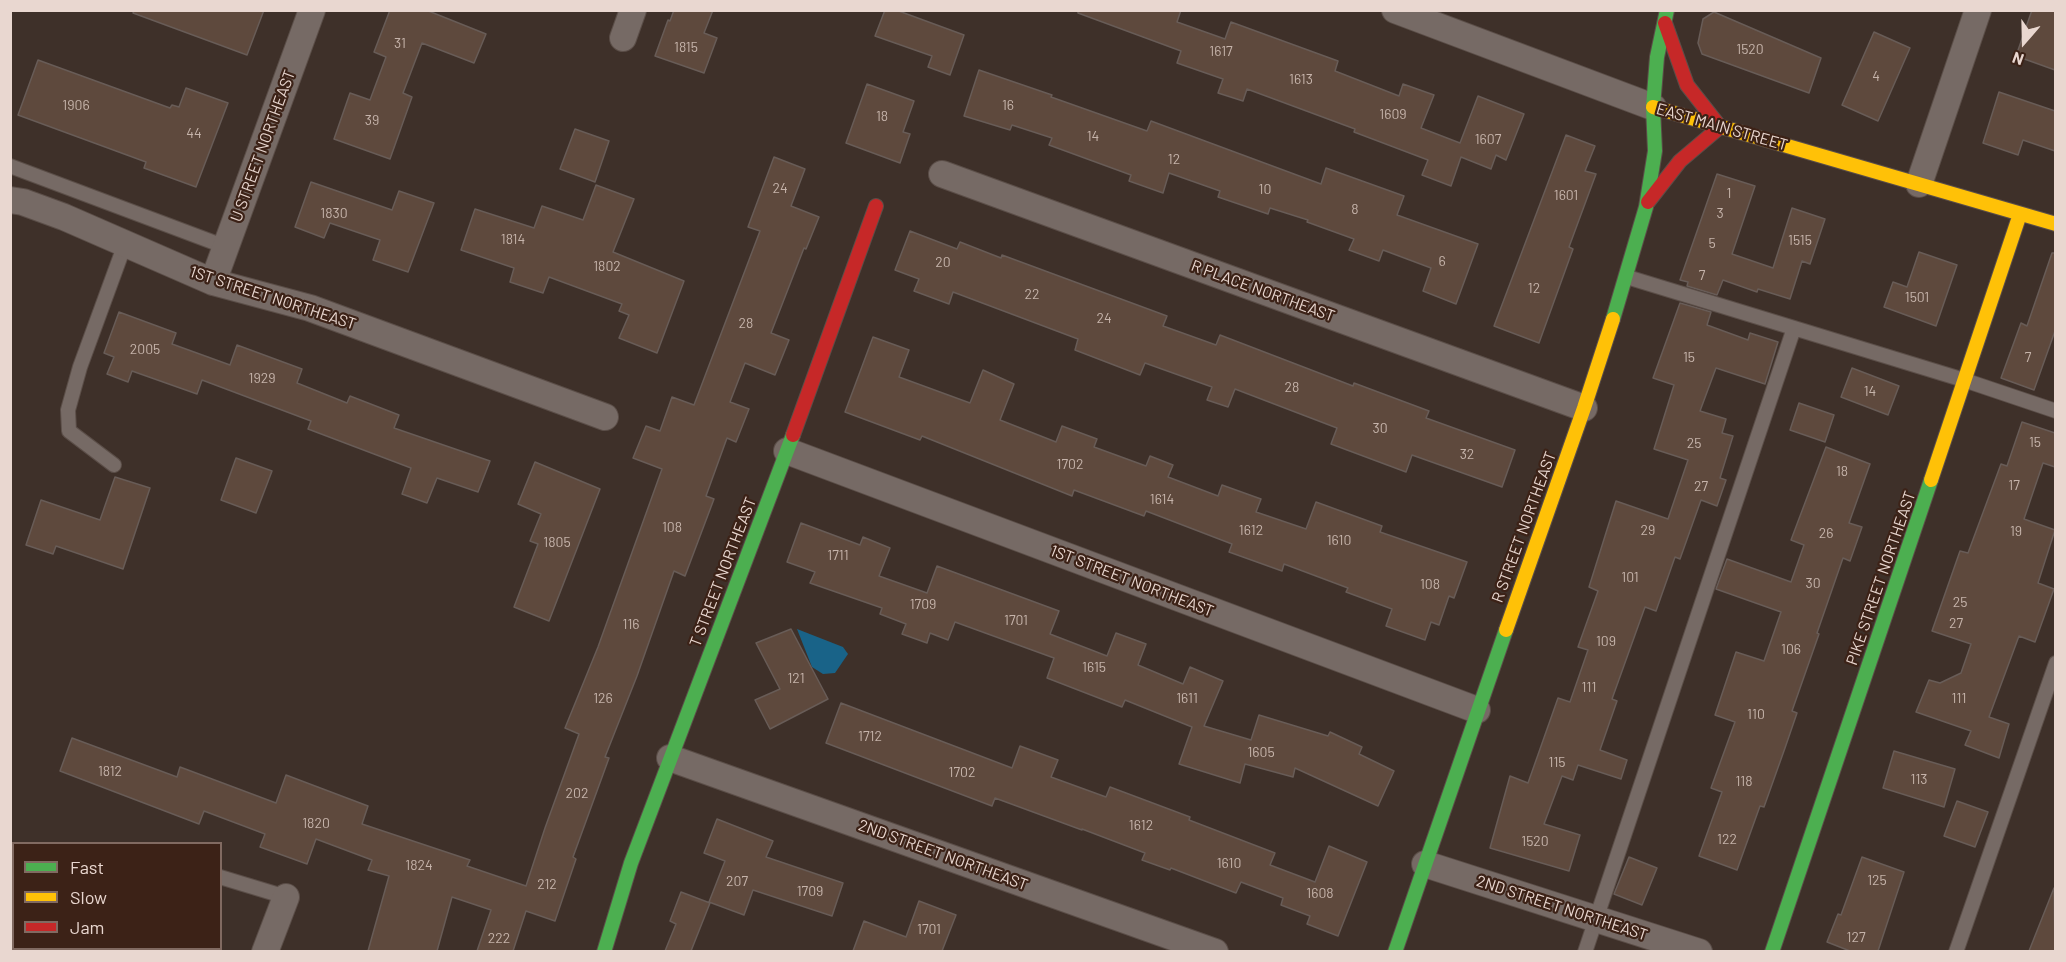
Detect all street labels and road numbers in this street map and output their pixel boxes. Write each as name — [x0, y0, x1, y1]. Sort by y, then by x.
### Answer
street label: U STREET NORTHEAST — [227, 67, 299, 225]
street label: EAST MAIN STREET — [1654, 99, 1790, 155]
street label: R PLACE NORTHEAST — [1189, 256, 1337, 326]
street label: 1ST STREET NORTHEAST — [188, 262, 358, 334]
street label: R STREET NORTHEAST — [1488, 449, 1560, 605]
street label: PIKE STREET NORTHEAST — [1842, 488, 1920, 668]
street label: T STREET NORTHEAST — [686, 494, 760, 650]
street label: 1ST STREET NORTHEAST — [1048, 541, 1216, 621]
street label: 2ND STREET NORTHEAST — [856, 815, 1030, 895]
street label: 2ND STREET NORTHEAST — [1474, 871, 1650, 945]

